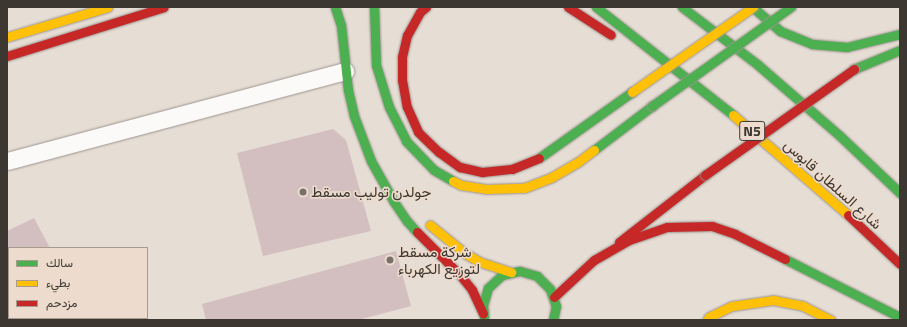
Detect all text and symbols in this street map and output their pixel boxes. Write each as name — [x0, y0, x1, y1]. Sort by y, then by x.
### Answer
road number: N5 — [739, 119, 765, 143]
street label: شارع السلطان قابوس — [780, 135, 886, 233]
place label: جولدن توليب مسقط — [311, 183, 431, 201]
marker: جولدن توليب مسقط — [298, 187, 308, 197]
place label: شركة مسقط لتوزيع الكهرباء — [398, 242, 480, 277]
legend — [8, 247, 148, 319]
text: سالك — [46, 253, 73, 272]
marker: شركة مسقط لتوزيع الكهرباء — [385, 255, 395, 265]
text: بطيء — [46, 273, 70, 292]
text: مزدحم — [46, 293, 77, 312]

